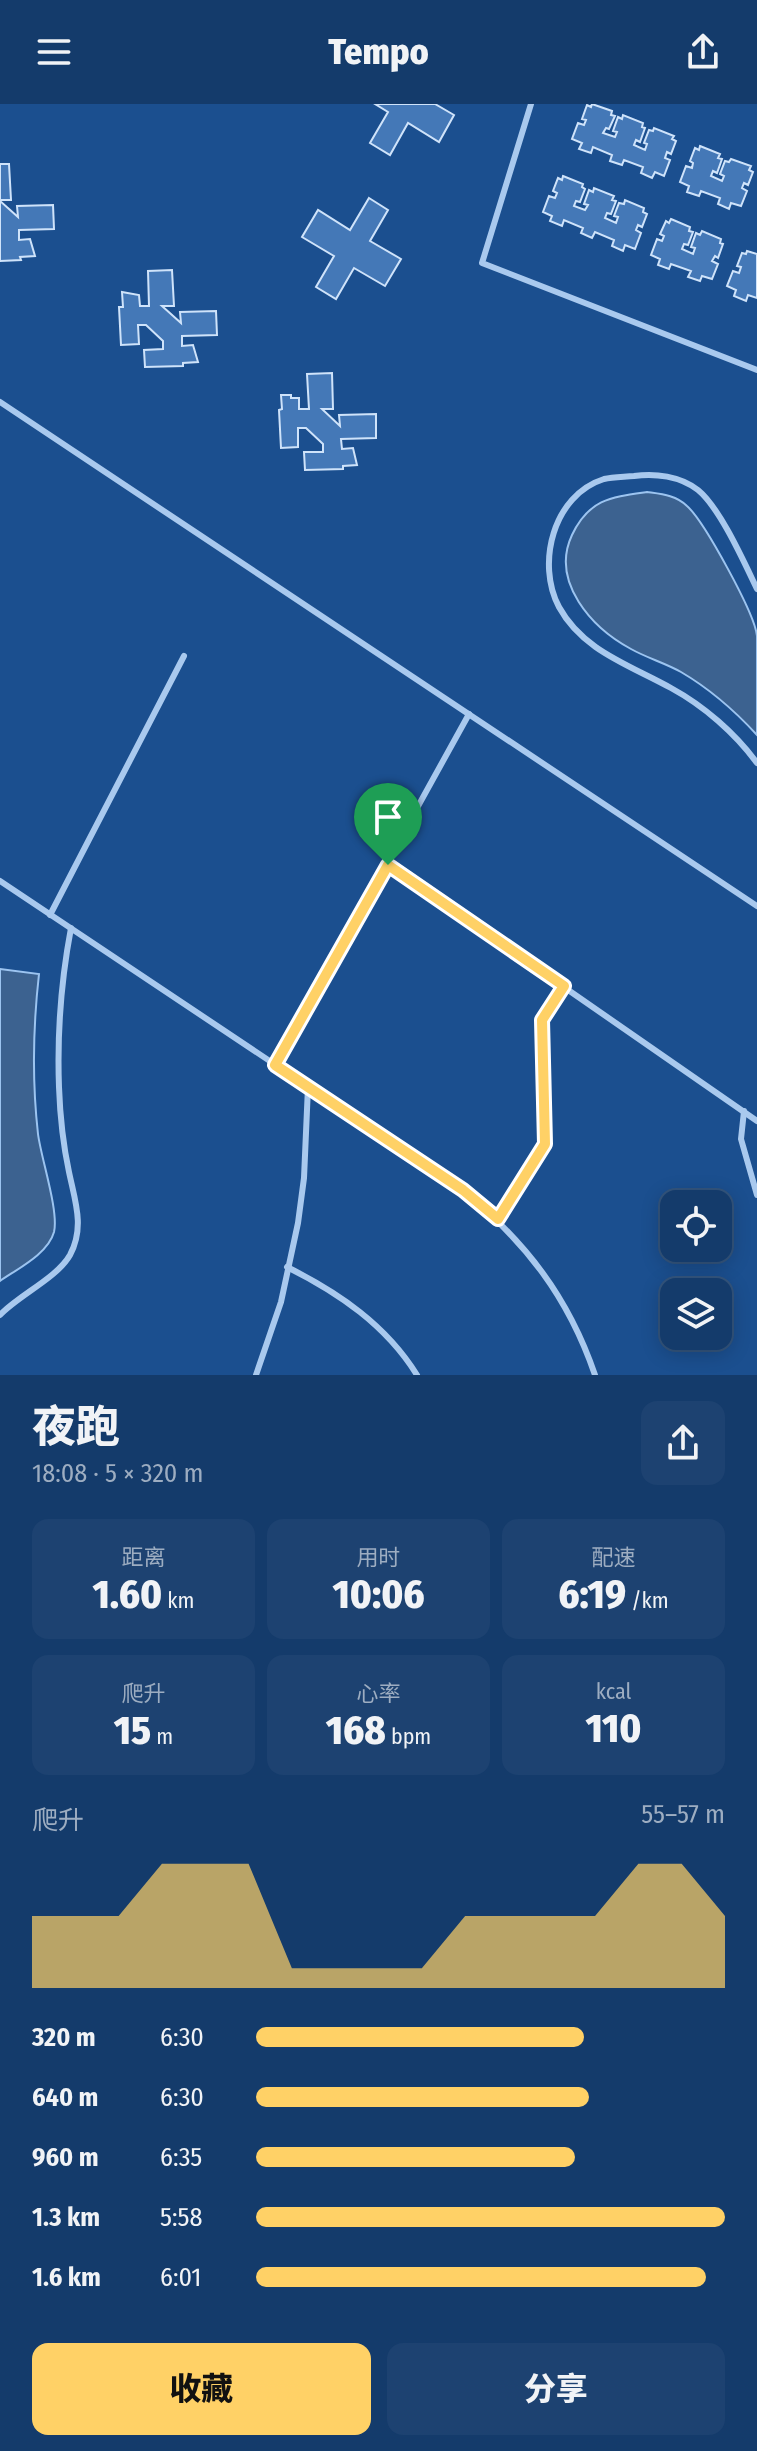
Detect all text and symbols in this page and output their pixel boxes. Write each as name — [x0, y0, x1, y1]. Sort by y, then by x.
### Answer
icon: menu — [32, 30, 76, 74]
text: Tempo — [328, 30, 429, 74]
icon: share — [681, 30, 725, 74]
pin — [354, 783, 422, 865]
icon: arrive — [366, 795, 410, 839]
map controls — [660, 1190, 732, 1350]
button: locate — [660, 1190, 732, 1262]
button: layers — [660, 1278, 732, 1350]
text: 夜跑 — [32, 1401, 120, 1454]
button: share — [641, 1401, 725, 1485]
text: 18:08 · 5 × 320 m — [32, 1458, 204, 1489]
text: 距离 — [121, 1544, 166, 1571]
text: 用时 — [356, 1544, 401, 1571]
text: 配速 — [591, 1544, 636, 1571]
text: 1.60 — [93, 1571, 162, 1619]
text: 10:06 — [332, 1571, 425, 1619]
text: 6:19 — [558, 1571, 626, 1619]
text: km — [162, 1587, 194, 1614]
text: /km — [626, 1587, 669, 1614]
text: kcal — [596, 1678, 631, 1705]
text: 爬升 — [121, 1680, 166, 1707]
text: 心率 — [356, 1680, 401, 1707]
text: 110 — [585, 1705, 642, 1753]
text: 15 — [114, 1707, 151, 1755]
text: 168 — [326, 1707, 386, 1755]
text: m — [151, 1723, 173, 1750]
text: bpm — [386, 1723, 431, 1750]
text: 55–57 m — [641, 1799, 725, 1830]
text: 爬升 — [32, 1805, 84, 1836]
text: 320 m — [32, 2022, 96, 2053]
text: 6:30 — [160, 2022, 204, 2053]
text: 640 m — [32, 2082, 98, 2113]
text: 6:30 — [160, 2082, 204, 2113]
text: 960 m — [32, 2142, 98, 2173]
text: 6:35 — [160, 2142, 202, 2173]
text: 1.3 km — [32, 2202, 100, 2233]
text: 5:58 — [160, 2202, 202, 2233]
text: 1.6 km — [32, 2262, 101, 2293]
text: 6:01 — [160, 2262, 201, 2293]
button: 收藏 — [32, 2343, 371, 2435]
button: 分享 — [387, 2343, 725, 2435]

